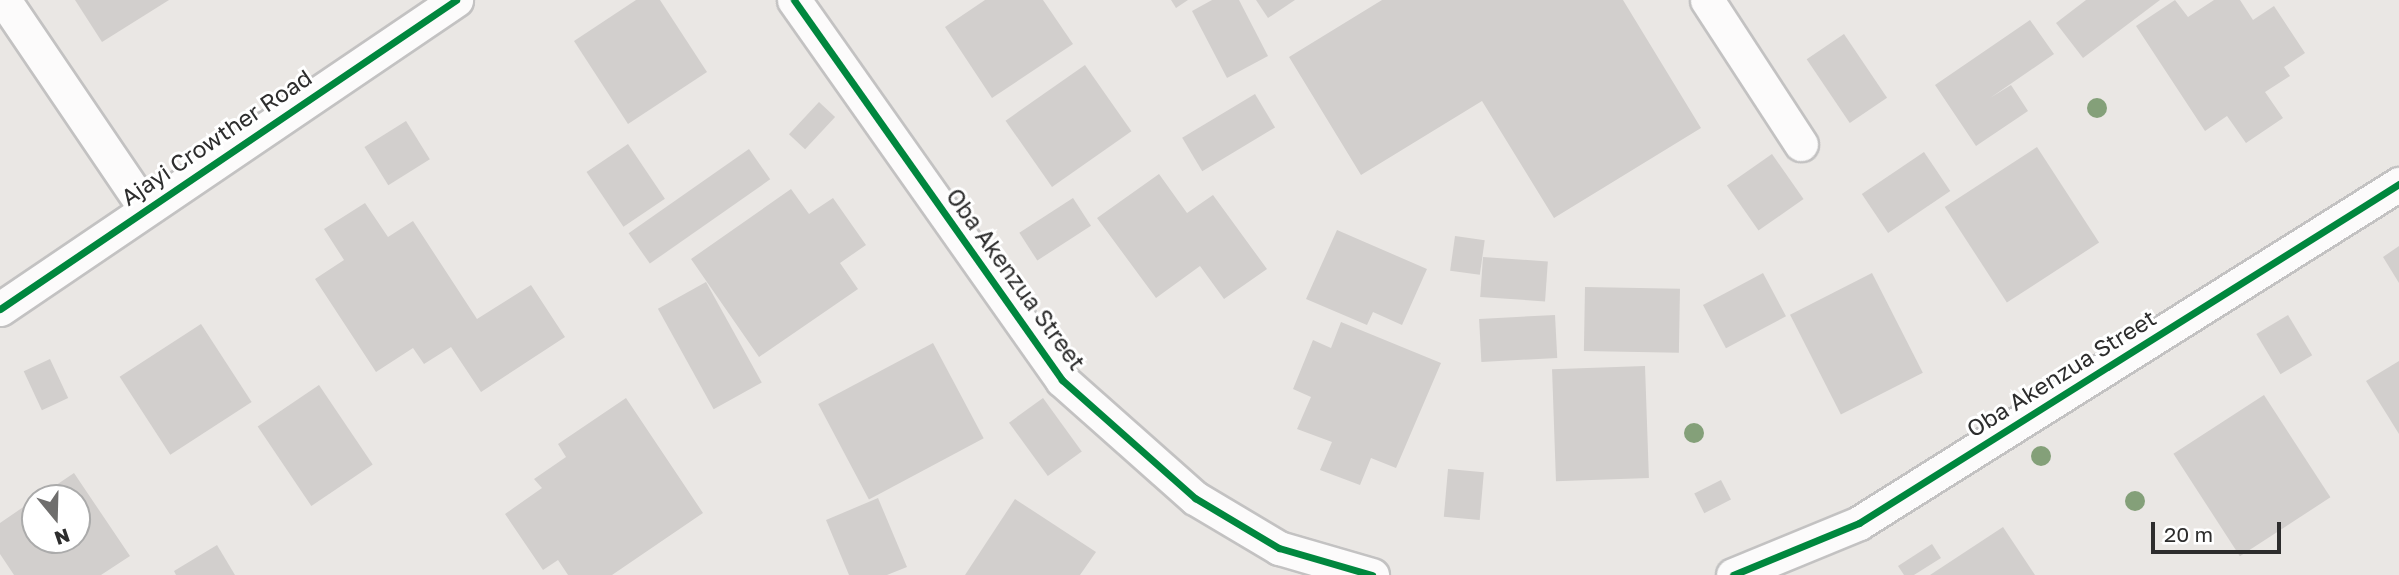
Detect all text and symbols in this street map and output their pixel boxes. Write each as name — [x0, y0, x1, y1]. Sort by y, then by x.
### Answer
street label: Ajayi Crowther Road — [116, 63, 316, 211]
street label: Oba Akenzua Street — [941, 183, 1091, 375]
street label: Oba Akenzua Street — [1961, 304, 2161, 442]
north arrow — [21, 484, 91, 554]
scale bar — [2154, 508, 2284, 552]
text: 20 m — [2164, 521, 2213, 547]
text: N — [52, 524, 73, 551]

